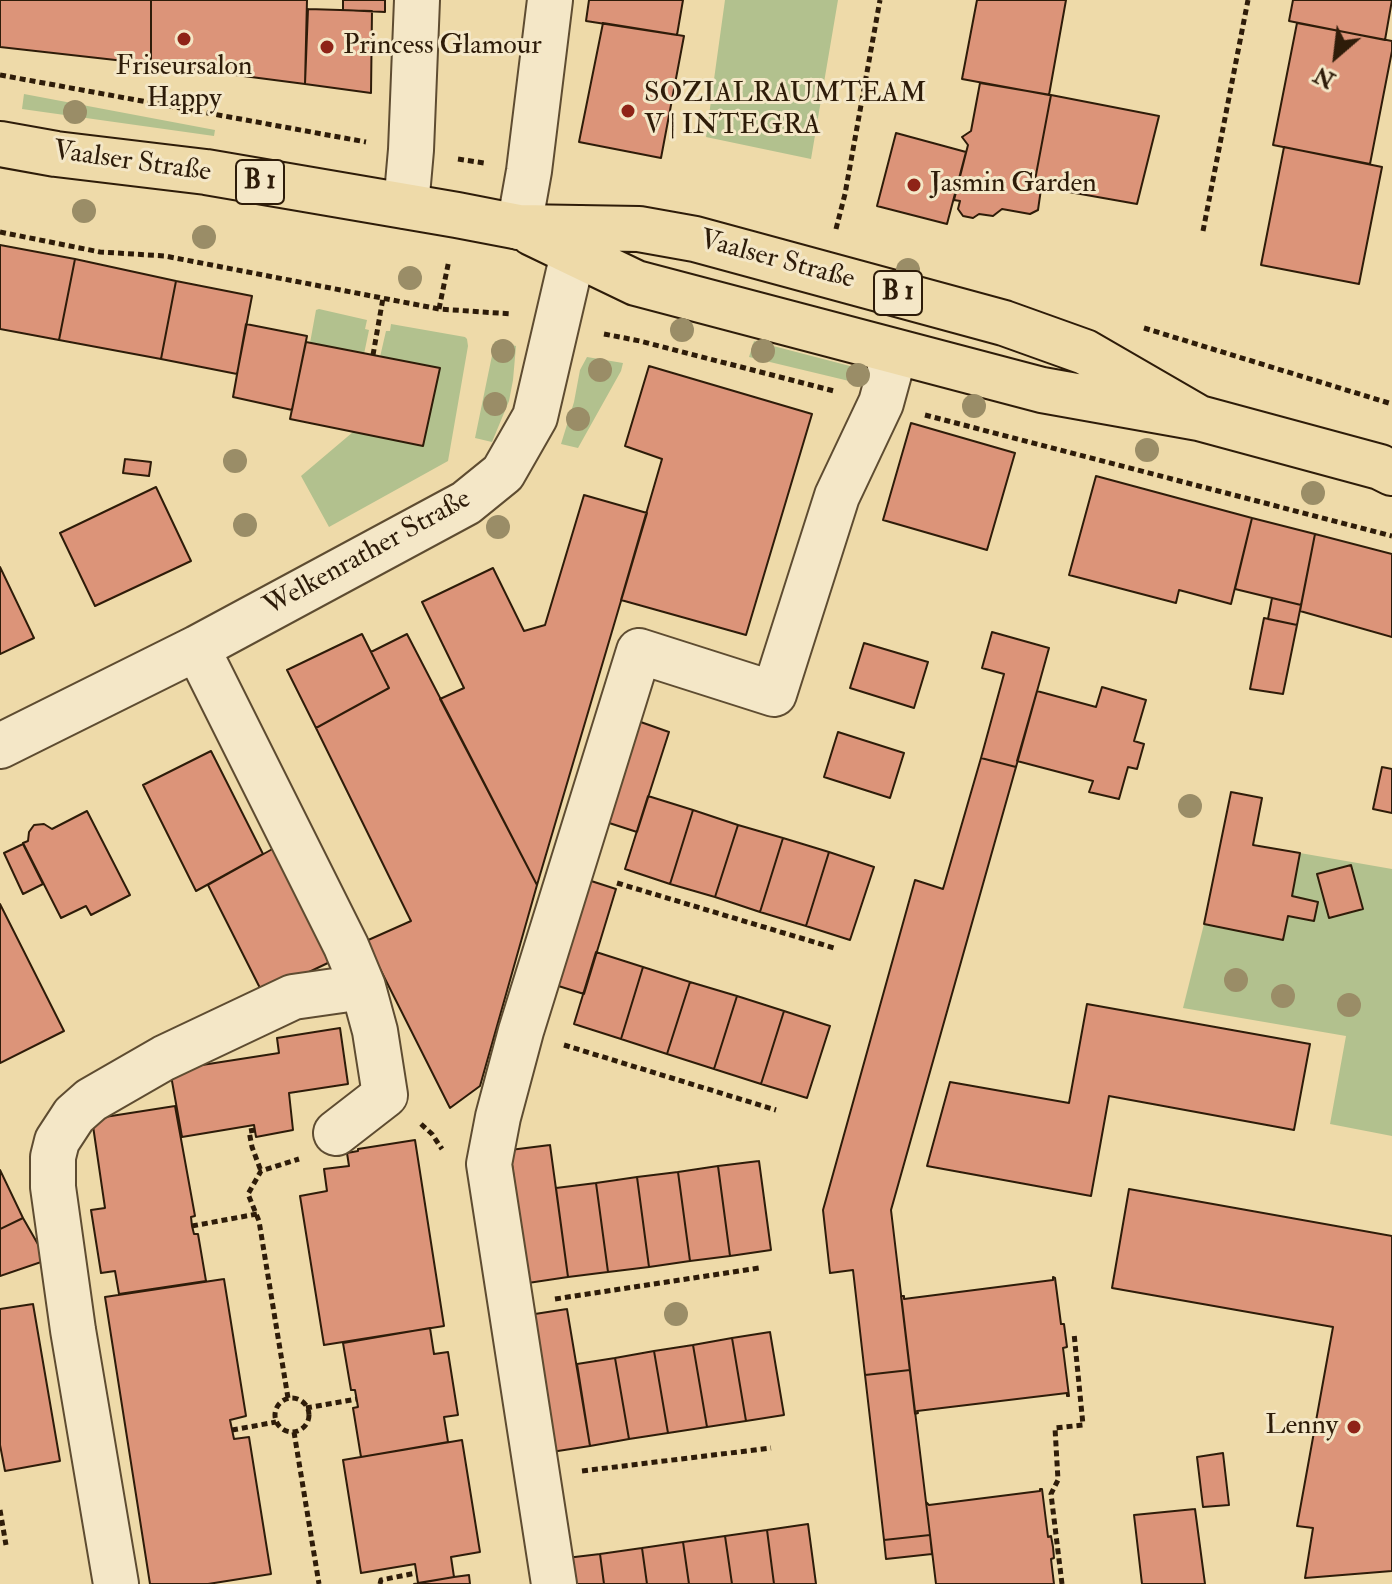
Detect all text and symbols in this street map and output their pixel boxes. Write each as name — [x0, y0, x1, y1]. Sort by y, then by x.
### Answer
north arrow — [1296, 16, 1376, 96]
marker: Friseursalon Happy — [175, 30, 193, 48]
place label: Princess Glamour — [343, 30, 542, 64]
marker: Princess Glamour — [318, 38, 336, 56]
place label: Friseursalon Happy — [115, 51, 253, 117]
text: N — [1309, 60, 1340, 94]
place label: SOZIALRAUMTEAM V | INTEGRA — [644, 78, 926, 144]
marker: SOZIALRAUMTEAM V | INTEGRA — [619, 102, 637, 120]
street label: Vaalser Straße — [51, 135, 213, 191]
road number: B 1 — [236, 160, 284, 204]
place label: Jasmin Garden — [930, 168, 1097, 202]
marker: Jasmin Garden — [905, 176, 923, 194]
street label: Vaalser Straße — [696, 224, 858, 298]
road number: B 1 — [874, 271, 922, 315]
street label: Welkenrather Straße — [259, 483, 477, 625]
place label: Lenny — [1265, 1410, 1338, 1444]
marker: Lenny — [1345, 1418, 1363, 1436]

